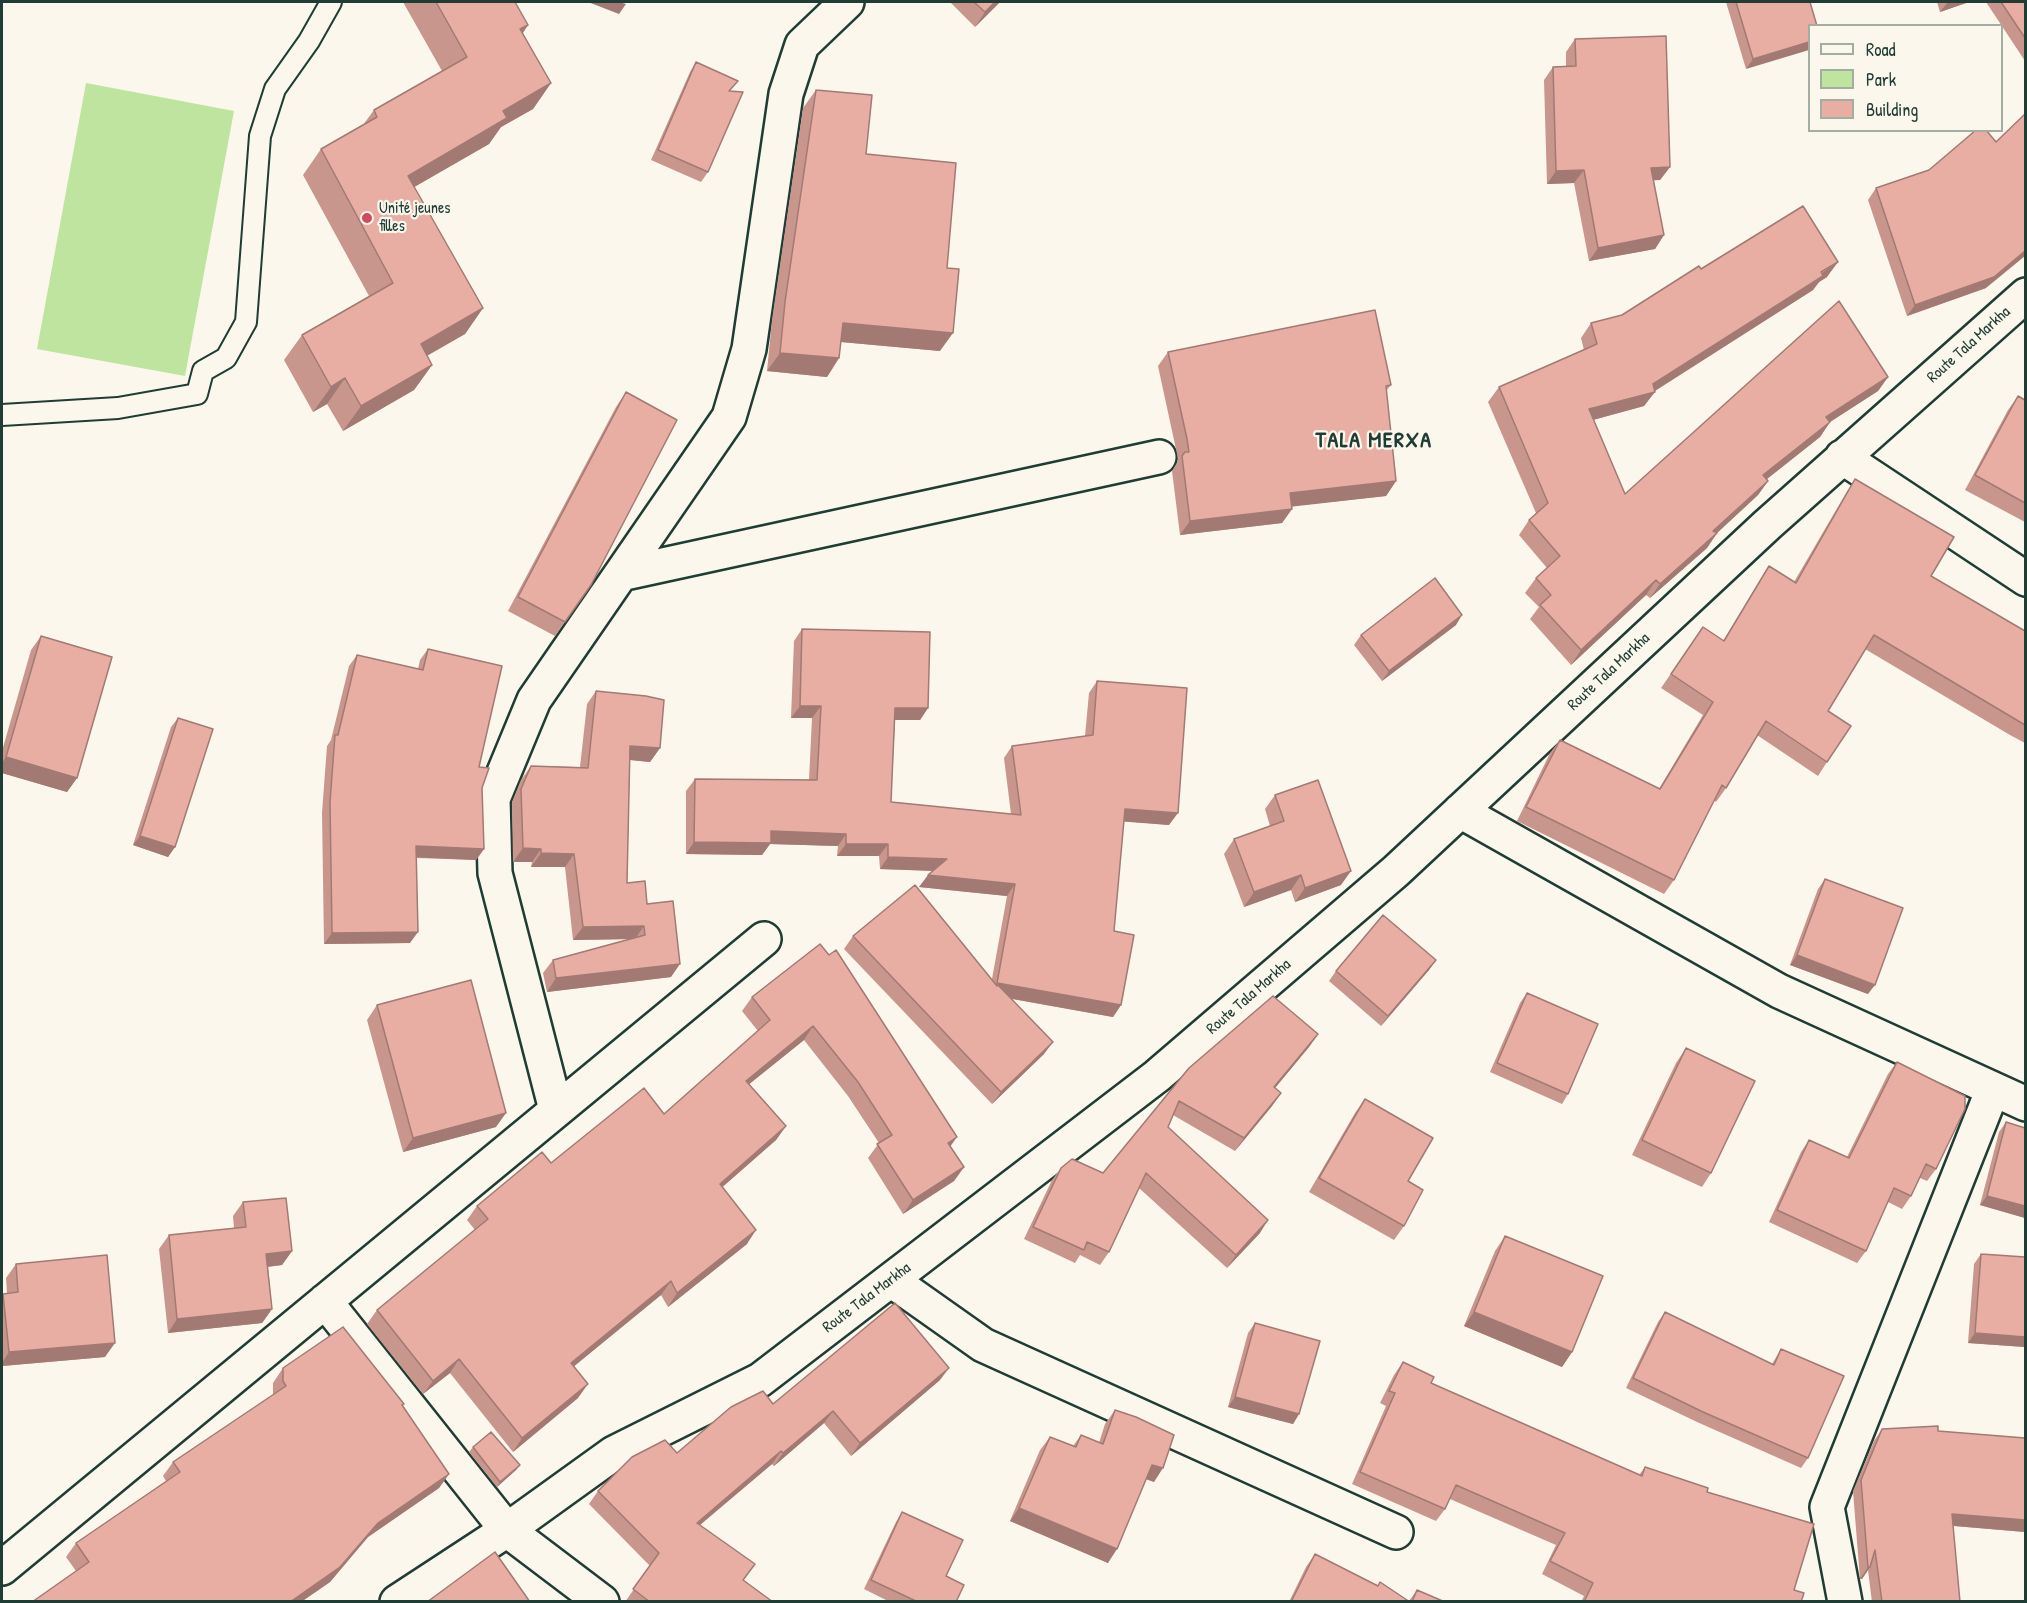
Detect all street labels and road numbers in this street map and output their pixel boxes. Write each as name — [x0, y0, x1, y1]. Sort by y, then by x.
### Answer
street label: Route Tala Markha — [1923, 303, 2015, 387]
street label: Route Tala Markha — [1564, 629, 1654, 715]
street label: Route Tala Markha — [1203, 955, 1295, 1039]
street label: Route Tala Markha — [819, 1259, 915, 1337]

